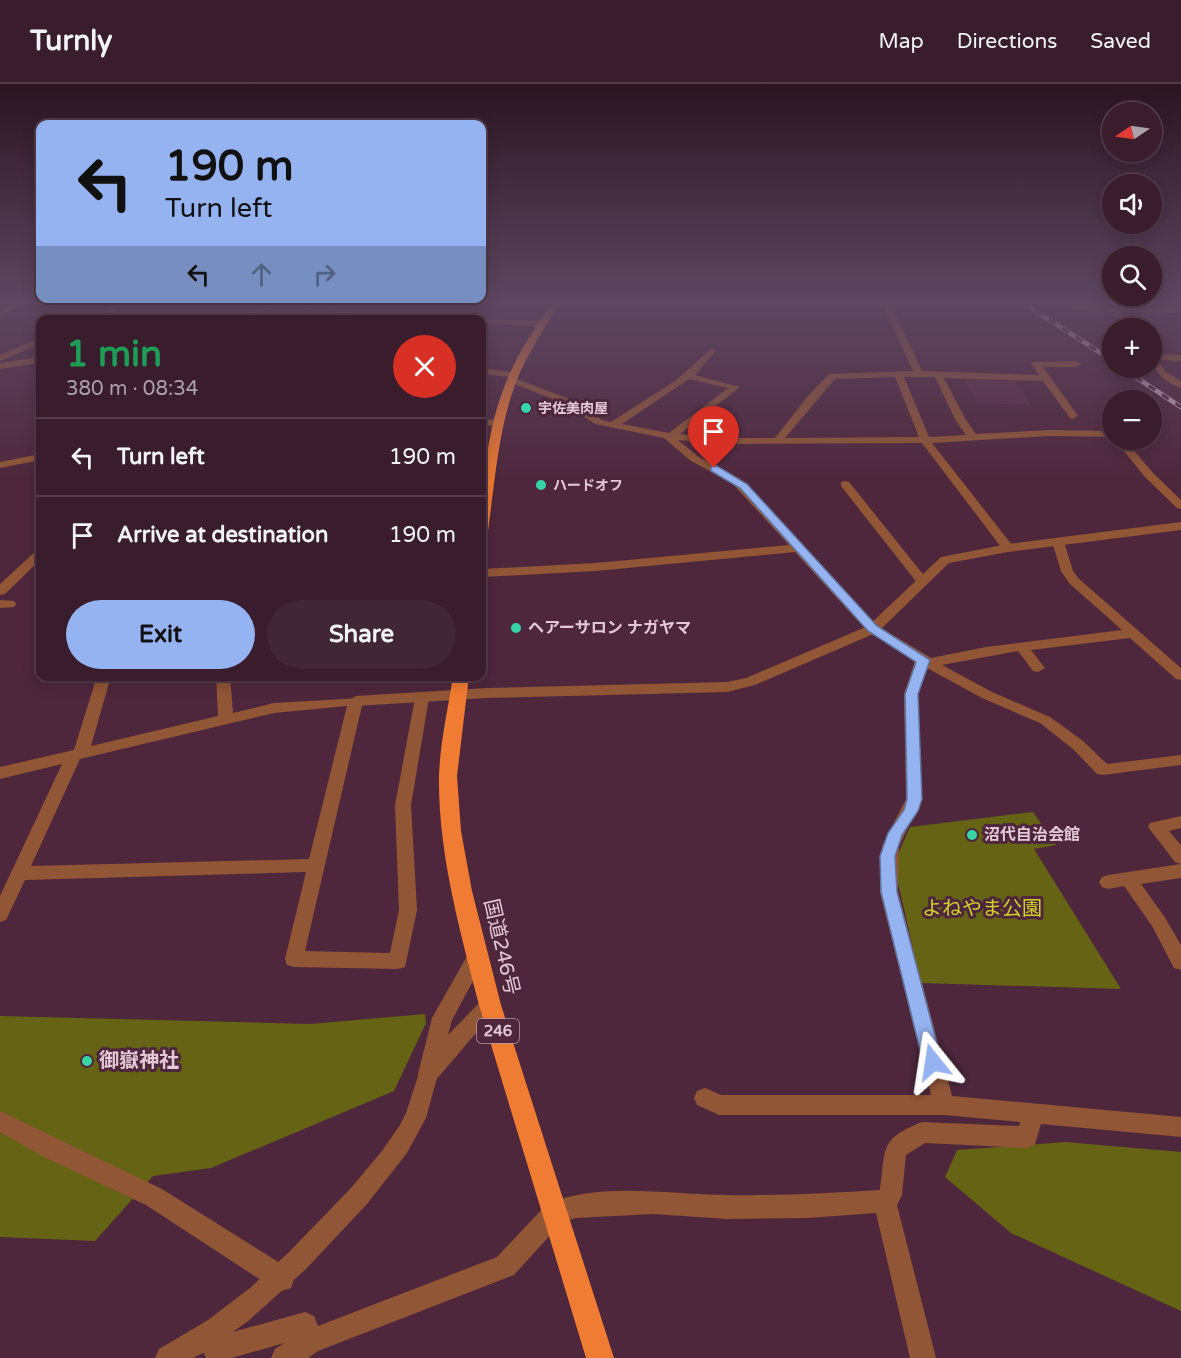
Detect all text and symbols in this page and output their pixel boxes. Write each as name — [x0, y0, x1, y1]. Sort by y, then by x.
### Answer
text: Turnly — [30, 24, 112, 58]
text: Map — [878, 29, 924, 54]
text: Directions — [957, 29, 1057, 54]
text: Saved — [1090, 29, 1151, 54]
north arrow — [1102, 102, 1162, 162]
map controls — [1102, 102, 1162, 450]
text: 190 m — [165, 141, 294, 192]
icon: left — [66, 144, 144, 222]
button: sound — [1102, 174, 1162, 234]
text: Turn left — [165, 192, 272, 225]
button: search — [1102, 246, 1162, 306]
icon: left — [182, 258, 215, 291]
icon: ahead — [245, 258, 278, 291]
icon: right — [308, 258, 341, 291]
button: + — [1102, 318, 1162, 378]
text: 1 min — [66, 333, 162, 376]
button: close — [393, 335, 456, 398]
text: 380 m · 08:34 — [66, 377, 198, 401]
button: − — [1102, 390, 1162, 450]
place label: 宇佐美肉屋 — [538, 400, 608, 417]
marker: 宇佐美肉屋 — [519, 401, 533, 415]
pin — [688, 406, 739, 468]
icon: arrive — [697, 415, 730, 448]
icon: left — [66, 441, 99, 474]
text: Turn left — [117, 444, 205, 470]
text: 190 m — [389, 444, 456, 470]
place label: ハードオフ — [553, 477, 623, 494]
marker: ハードオフ — [534, 478, 548, 492]
icon: arrive — [66, 519, 99, 552]
text: Arrive at destination — [117, 522, 328, 548]
text: 190 m — [389, 522, 456, 548]
button: Exit — [66, 600, 255, 669]
button: Share — [267, 600, 456, 669]
place label: ヘアーサロン ナガヤマ — [528, 618, 691, 638]
marker: ヘアーサロン ナガヤマ — [509, 621, 523, 635]
place label: 沼代自治会館 — [984, 825, 1080, 845]
marker: 沼代自治会館 — [965, 828, 979, 842]
street label: 国道246号 — [478, 897, 524, 997]
park label: よねやま公園 — [922, 897, 1042, 921]
road number: 246 — [477, 1019, 519, 1043]
position arrow — [901, 1030, 965, 1094]
place label: 御嶽神社 — [99, 1049, 179, 1073]
marker: 御嶽神社 — [80, 1054, 94, 1068]

